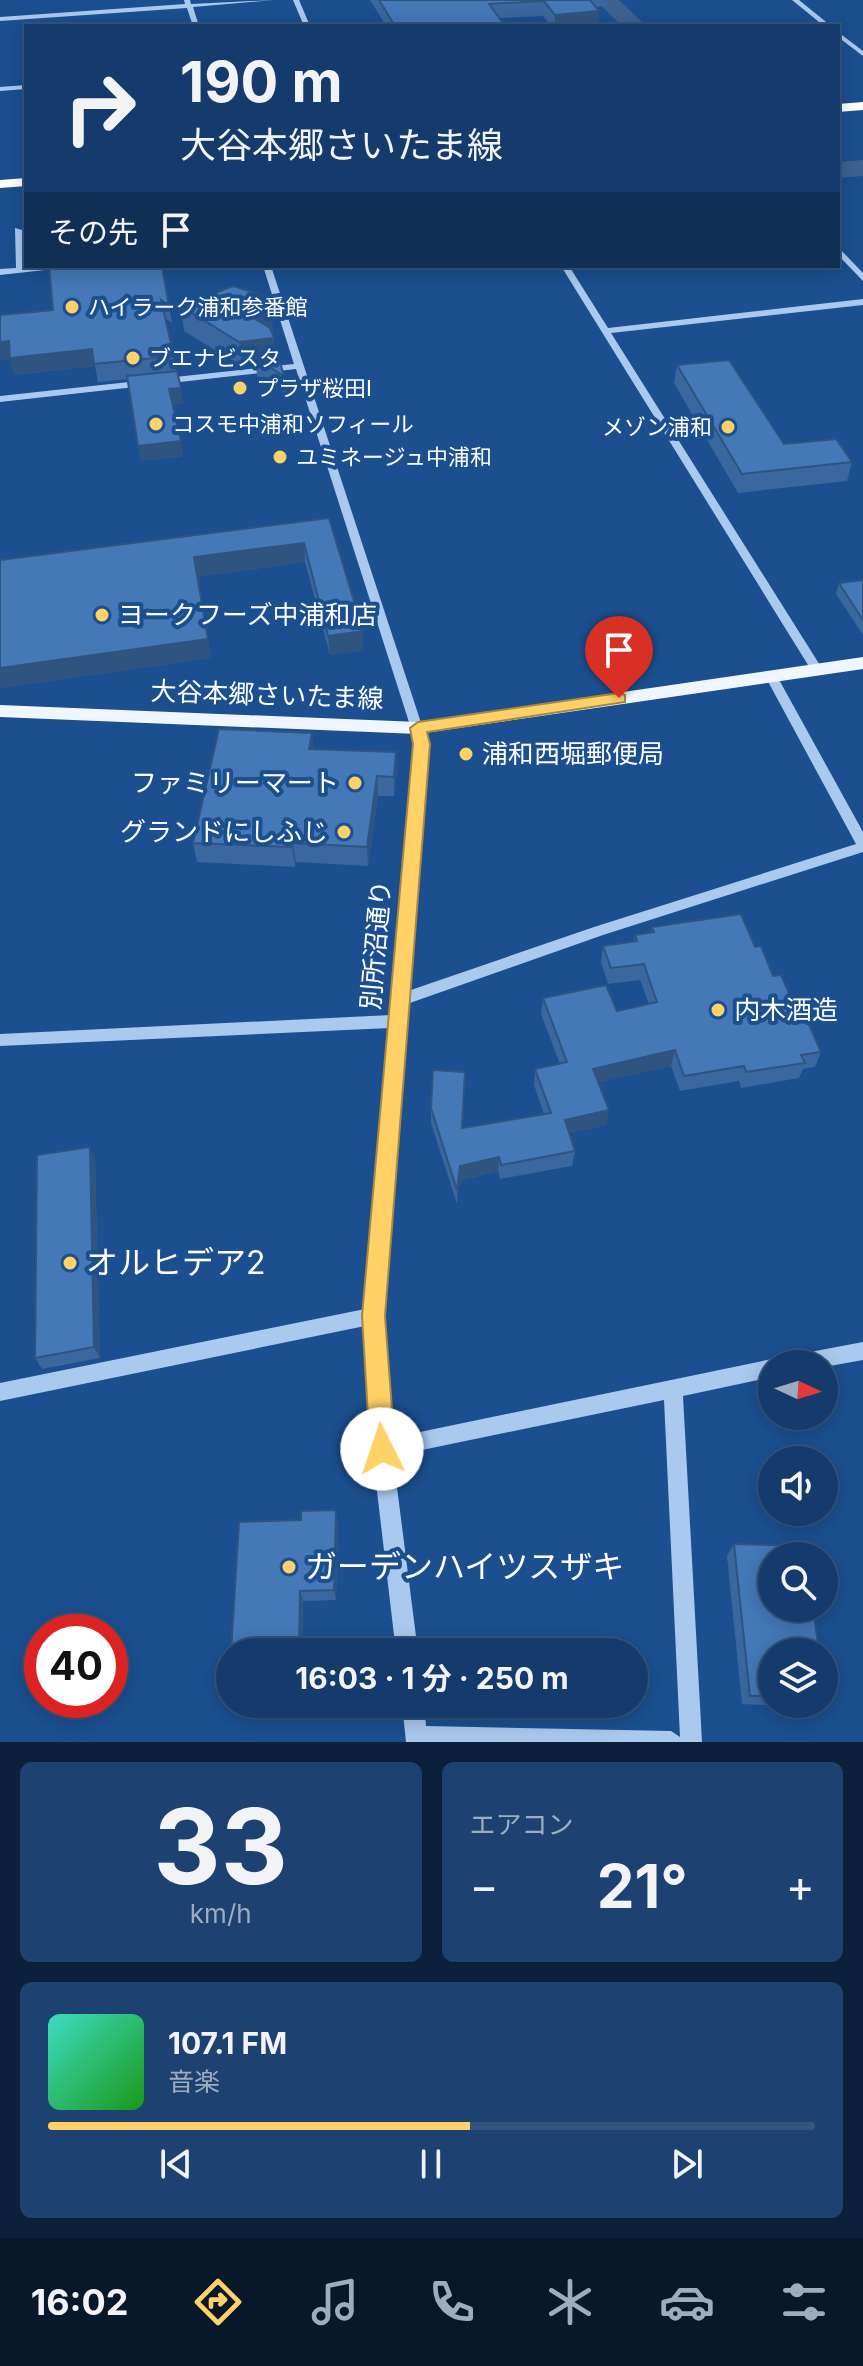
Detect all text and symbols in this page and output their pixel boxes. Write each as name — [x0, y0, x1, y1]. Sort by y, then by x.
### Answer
text: 190 m — [180, 48, 343, 116]
icon: right — [48, 56, 152, 160]
text: 大谷本郷さいたま線 — [180, 123, 503, 167]
icon: arrive — [154, 208, 198, 252]
text: その先 — [48, 214, 138, 250]
place label: ハイラーク浦和参番館 — [88, 294, 308, 320]
marker: ハイラーク浦和参番館 — [63, 298, 81, 316]
place label: ブエナビスタ — [149, 345, 281, 371]
marker: ブエナビスタ — [124, 349, 142, 367]
place label: プラザ桜田Ⅰ — [256, 375, 372, 401]
marker: プラザ桜田Ⅰ — [231, 379, 249, 397]
place label: コスモ中浦和ソフィール — [172, 411, 414, 437]
place label: メゾン浦和 — [602, 414, 712, 440]
marker: コスモ中浦和ソフィール — [147, 415, 165, 433]
marker: メゾン浦和 — [719, 418, 737, 436]
place label: ユミネージュ中浦和 — [296, 444, 492, 470]
marker: ユミネージュ中浦和 — [271, 448, 289, 466]
place label: ヨークフーズ中浦和店 — [118, 599, 377, 630]
marker: ヨークフーズ中浦和店 — [93, 606, 111, 624]
pin — [585, 616, 653, 698]
icon: arrive — [597, 628, 641, 672]
street label: 大谷本郷さいたま線 — [150, 675, 384, 714]
place label: 浦和西堀郵便局 — [482, 738, 664, 769]
marker: 浦和西堀郵便局 — [457, 745, 475, 763]
place label: ファミリーマート — [131, 767, 339, 798]
marker: ファミリーマート — [346, 774, 364, 792]
place label: グランドにしふじ — [120, 816, 328, 847]
marker: グランドにしふじ — [335, 823, 353, 841]
street label: 別所沼通り — [354, 879, 397, 1011]
place label: 内木酒造 — [734, 994, 838, 1025]
marker: 内木酒造 — [709, 1001, 727, 1019]
place label: オルヒデア2 — [86, 1243, 266, 1282]
marker: オルヒデア2 — [61, 1254, 79, 1272]
north arrow — [758, 1350, 838, 1430]
map controls — [758, 1350, 838, 1718]
position arrow — [340, 1407, 424, 1491]
button: sound — [758, 1446, 838, 1526]
button: search — [758, 1542, 838, 1622]
place label: ガーデンハイツスザキ — [305, 1547, 624, 1586]
marker: ガーデンハイツスザキ — [280, 1558, 298, 1576]
speed limit sign: 40 — [24, 1614, 128, 1718]
button: layers — [758, 1638, 838, 1718]
text: 16:03 · 1 分 · 250 m — [295, 1660, 569, 1696]
text: 33 — [154, 1783, 288, 1909]
text: エアコン — [470, 1809, 574, 1840]
text: 21° — [597, 1850, 688, 1922]
text: − — [470, 1859, 499, 1913]
text: + — [786, 1859, 815, 1913]
text: km/h — [190, 1898, 252, 1929]
text: 107.1 FM — [168, 2025, 287, 2061]
text: 音楽 — [168, 2066, 220, 2097]
icon: previous — [154, 2142, 198, 2186]
icon: pause — [409, 2142, 453, 2186]
icon: next — [665, 2142, 709, 2186]
icon: directions — [190, 2274, 246, 2330]
icon: music — [307, 2274, 363, 2330]
icon: phone — [424, 2274, 480, 2330]
icon: climate — [542, 2274, 598, 2330]
icon: car — [659, 2274, 715, 2330]
icon: filters — [776, 2274, 832, 2330]
text: 16:02 — [31, 2280, 129, 2324]

